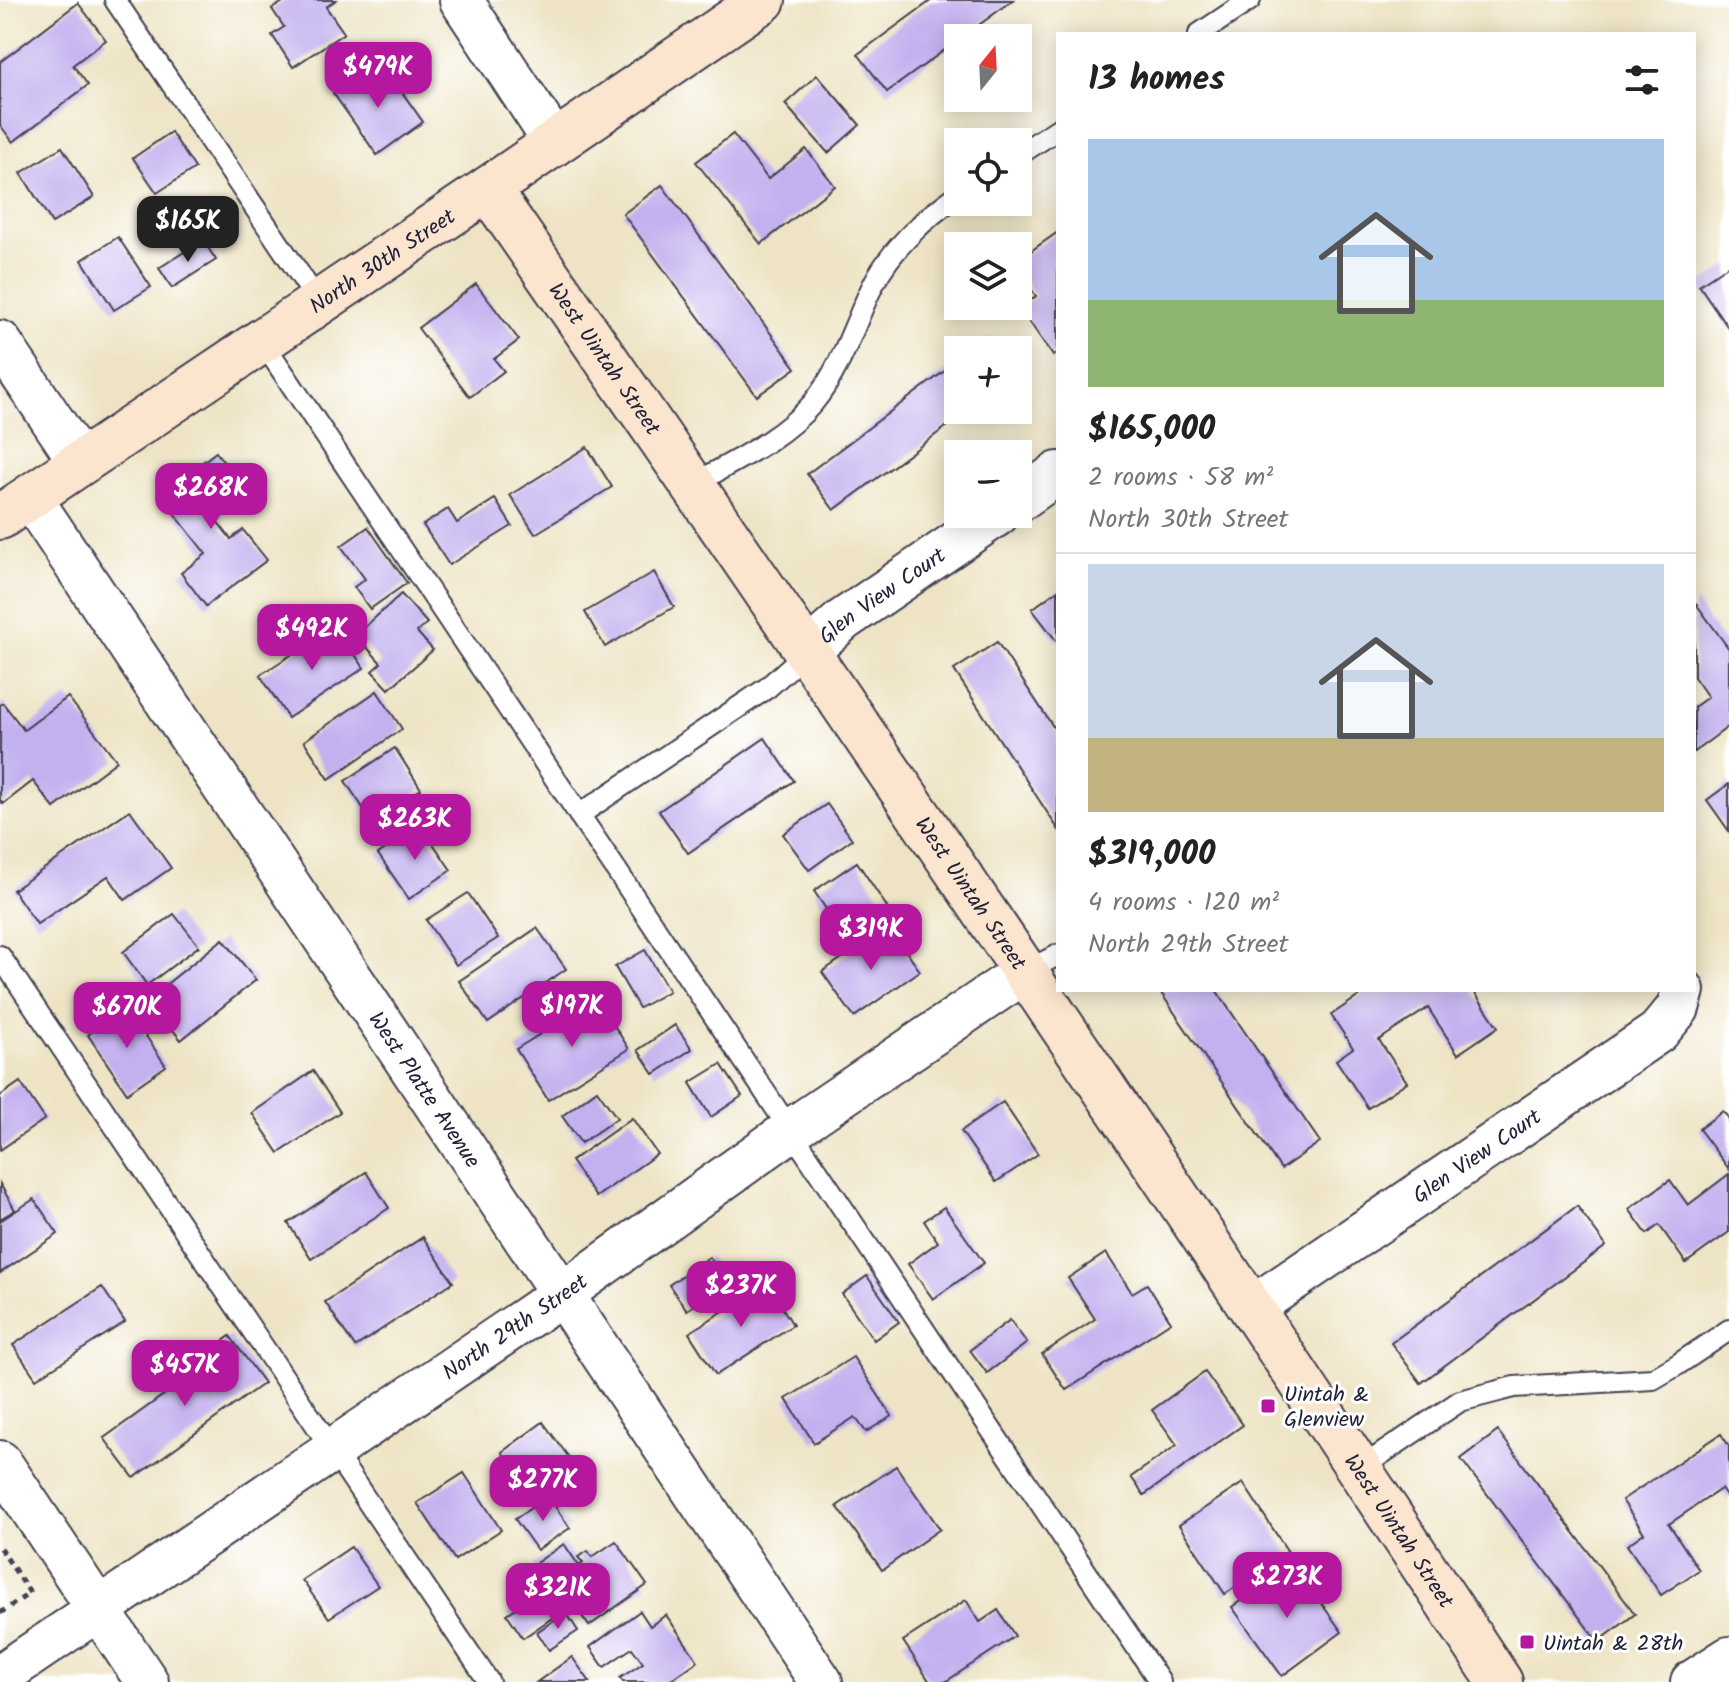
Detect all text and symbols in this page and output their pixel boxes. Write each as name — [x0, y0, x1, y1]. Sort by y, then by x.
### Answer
north arrow — [944, 24, 1032, 112]
map controls — [944, 24, 1032, 528]
pin: $479K — [322, 42, 434, 110]
text: $479K — [343, 47, 413, 89]
text: 13 homes — [1088, 53, 1225, 107]
icon: filters — [1620, 58, 1664, 102]
button: locate — [944, 128, 1032, 216]
icon: home — [1304, 191, 1448, 335]
pin: $165K — [132, 196, 244, 264]
street label: North 30th Street — [303, 200, 464, 324]
text: $165K — [155, 201, 221, 243]
button: layers — [944, 232, 1032, 320]
street label: West Uintah Street — [538, 276, 669, 444]
button: + — [944, 336, 1032, 424]
text: $165,000 — [1088, 403, 1215, 457]
button: − — [944, 440, 1032, 528]
text: 2 rooms · 58 m² — [1088, 457, 1273, 499]
pin: $268K — [155, 463, 267, 531]
text: $268K — [173, 468, 249, 510]
text: North 30th Street — [1088, 499, 1289, 541]
street label: Glen View Court — [811, 539, 954, 654]
pin: $492K — [256, 604, 368, 672]
text: $492K — [275, 609, 349, 651]
icon: home — [1304, 616, 1448, 760]
pin: $263K — [359, 794, 471, 862]
text: $263K — [378, 799, 452, 841]
street label: West Uintah Street — [905, 810, 1035, 979]
text: $319,000 — [1088, 828, 1215, 882]
text: 4 rooms · 120 m² — [1088, 882, 1279, 924]
pin: $319K — [815, 904, 927, 972]
text: $319K — [838, 909, 904, 951]
text: North 29th Street — [1088, 924, 1289, 966]
pin: $197K — [516, 981, 628, 1049]
pin: $670K — [71, 982, 183, 1050]
text: $197K — [540, 986, 604, 1028]
text: $670K — [92, 987, 162, 1029]
street label: West Platte Avenue — [358, 1005, 488, 1176]
street label: Glen View Court — [1406, 1101, 1550, 1214]
pin: $237K — [685, 1261, 797, 1329]
street label: North 29th Street — [436, 1266, 596, 1391]
text: $237K — [705, 1266, 777, 1308]
pin: $457K — [129, 1340, 241, 1408]
text: $457K — [150, 1345, 220, 1387]
place label: Uintah & Glenview — [1284, 1378, 1369, 1438]
marker: Uintah & Glenview — [1259, 1397, 1277, 1415]
street label: West Uintah Street — [1333, 1447, 1462, 1617]
pin: $277K — [487, 1455, 599, 1523]
text: $277K — [508, 1460, 578, 1502]
pin: $273K — [1231, 1552, 1343, 1620]
text: $273K — [1251, 1557, 1323, 1599]
pin: $321K — [502, 1563, 614, 1631]
text: $321K — [524, 1568, 592, 1610]
place label: Uintah & 28th — [1543, 1627, 1683, 1662]
marker: Uintah & 28th — [1518, 1633, 1536, 1651]

